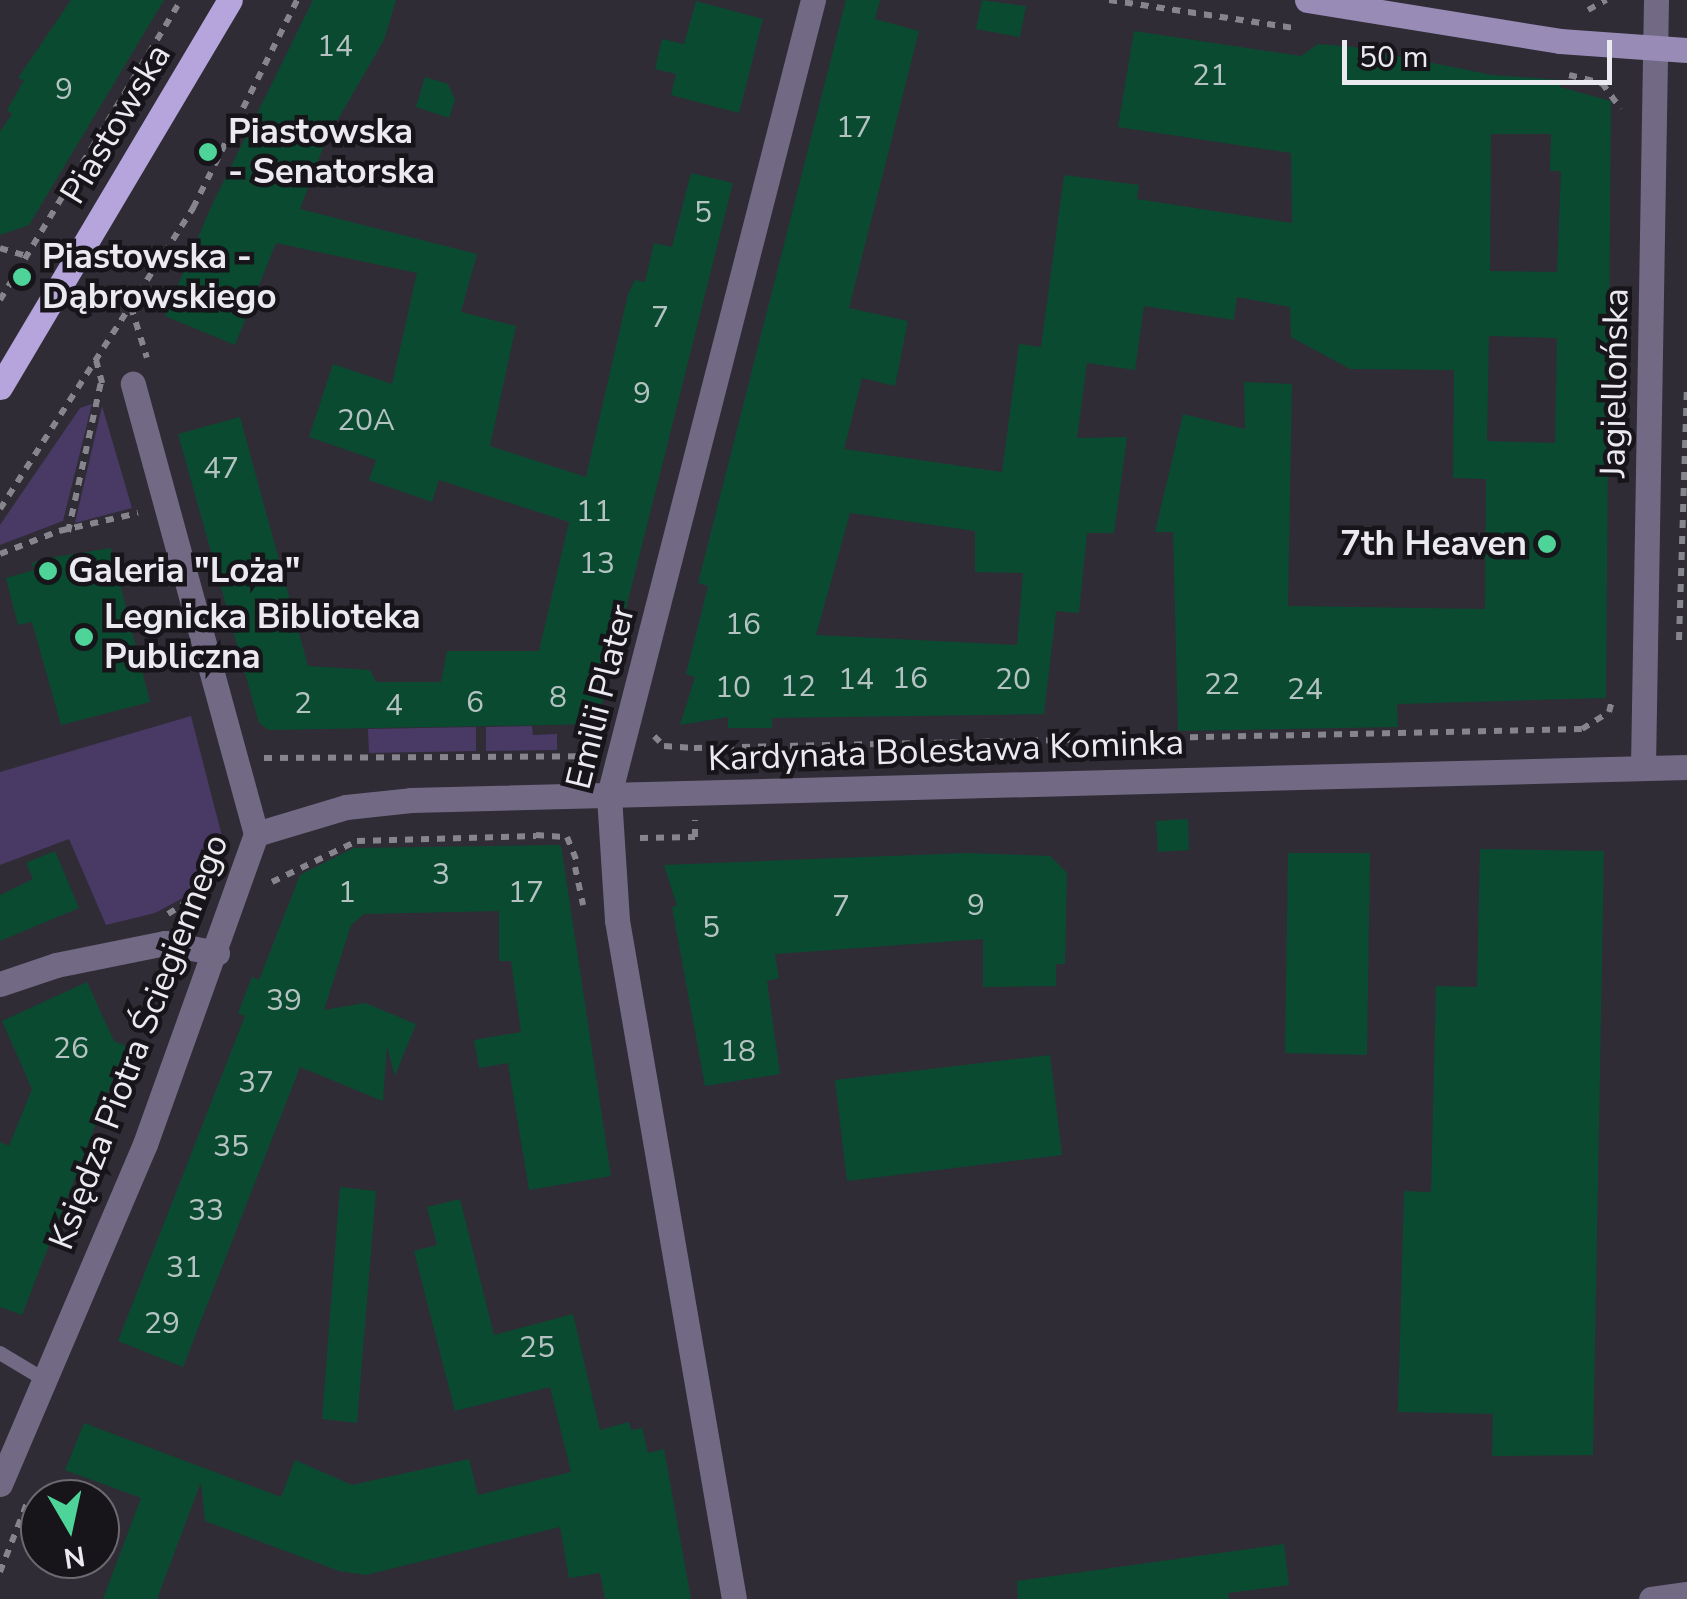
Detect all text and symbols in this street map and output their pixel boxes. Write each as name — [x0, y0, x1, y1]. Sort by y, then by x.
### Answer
scale bar — [1347, 20, 1617, 82]
house number: 14 — [317, 29, 353, 65]
street label: Piastowska — [52, 37, 180, 211]
text: 50 m — [1359, 37, 1428, 78]
house number: 21 — [1192, 58, 1228, 94]
house number: 9 — [55, 72, 73, 108]
house number: 17 — [836, 110, 872, 146]
place label: Piastowska - Senatorska — [228, 111, 435, 193]
marker: Piastowska - Senatorska — [197, 141, 219, 163]
house number: 5 — [694, 195, 712, 231]
place label: Piastowska - Dąbrowskiego — [42, 236, 277, 318]
marker: Piastowska - Dąbrowskiego — [11, 266, 33, 288]
street label: Jagiellońska — [1592, 288, 1638, 478]
house number: 7 — [651, 300, 669, 336]
house number: 9 — [633, 376, 651, 412]
house number: 20A — [337, 403, 395, 439]
house number: 47 — [203, 451, 239, 487]
house number: 11 — [576, 494, 612, 530]
place label: 7th Heaven — [1340, 523, 1527, 565]
marker: 7th Heaven — [1536, 533, 1558, 555]
house number: 13 — [579, 546, 615, 582]
place label: Galeria "Loża" — [68, 550, 300, 592]
marker: Galeria "Loża" — [37, 560, 59, 582]
place label: Legnicka Biblioteka Publiczna — [104, 596, 421, 678]
street label: Emilii Plater — [558, 601, 644, 793]
house number: 16 — [725, 607, 761, 643]
marker: Legnicka Biblioteka Publiczna — [73, 626, 95, 648]
house number: 16 — [892, 661, 928, 697]
house number: 14 — [838, 662, 874, 698]
house number: 20 — [995, 662, 1031, 698]
house number: 22 — [1204, 667, 1240, 703]
house number: 12 — [780, 669, 816, 705]
house number: 10 — [715, 670, 751, 706]
house number: 24 — [1287, 672, 1323, 708]
house number: 8 — [549, 680, 567, 716]
house number: 6 — [466, 685, 484, 721]
house number: 2 — [294, 686, 312, 722]
house number: 4 — [385, 688, 403, 724]
street label: Kardynała Bolesława Kominka — [707, 722, 1185, 780]
street label: Księdza Piotra Ściegiennego — [40, 829, 238, 1255]
house number: 3 — [432, 857, 450, 893]
house number: 1 — [338, 875, 356, 911]
house number: 17 — [508, 875, 544, 911]
house number: 9 — [967, 888, 985, 924]
house number: 7 — [832, 889, 850, 925]
house number: 5 — [702, 910, 720, 946]
house number: 39 — [266, 983, 302, 1019]
house number: 26 — [53, 1031, 89, 1067]
house number: 18 — [720, 1034, 756, 1070]
house number: 37 — [238, 1065, 274, 1101]
house number: 35 — [213, 1129, 249, 1165]
house number: 33 — [188, 1193, 224, 1229]
house number: 31 — [166, 1250, 202, 1286]
house number: 29 — [144, 1306, 180, 1342]
house number: 25 — [519, 1330, 555, 1366]
north arrow — [20, 1479, 120, 1579]
text: N — [61, 1536, 88, 1577]

